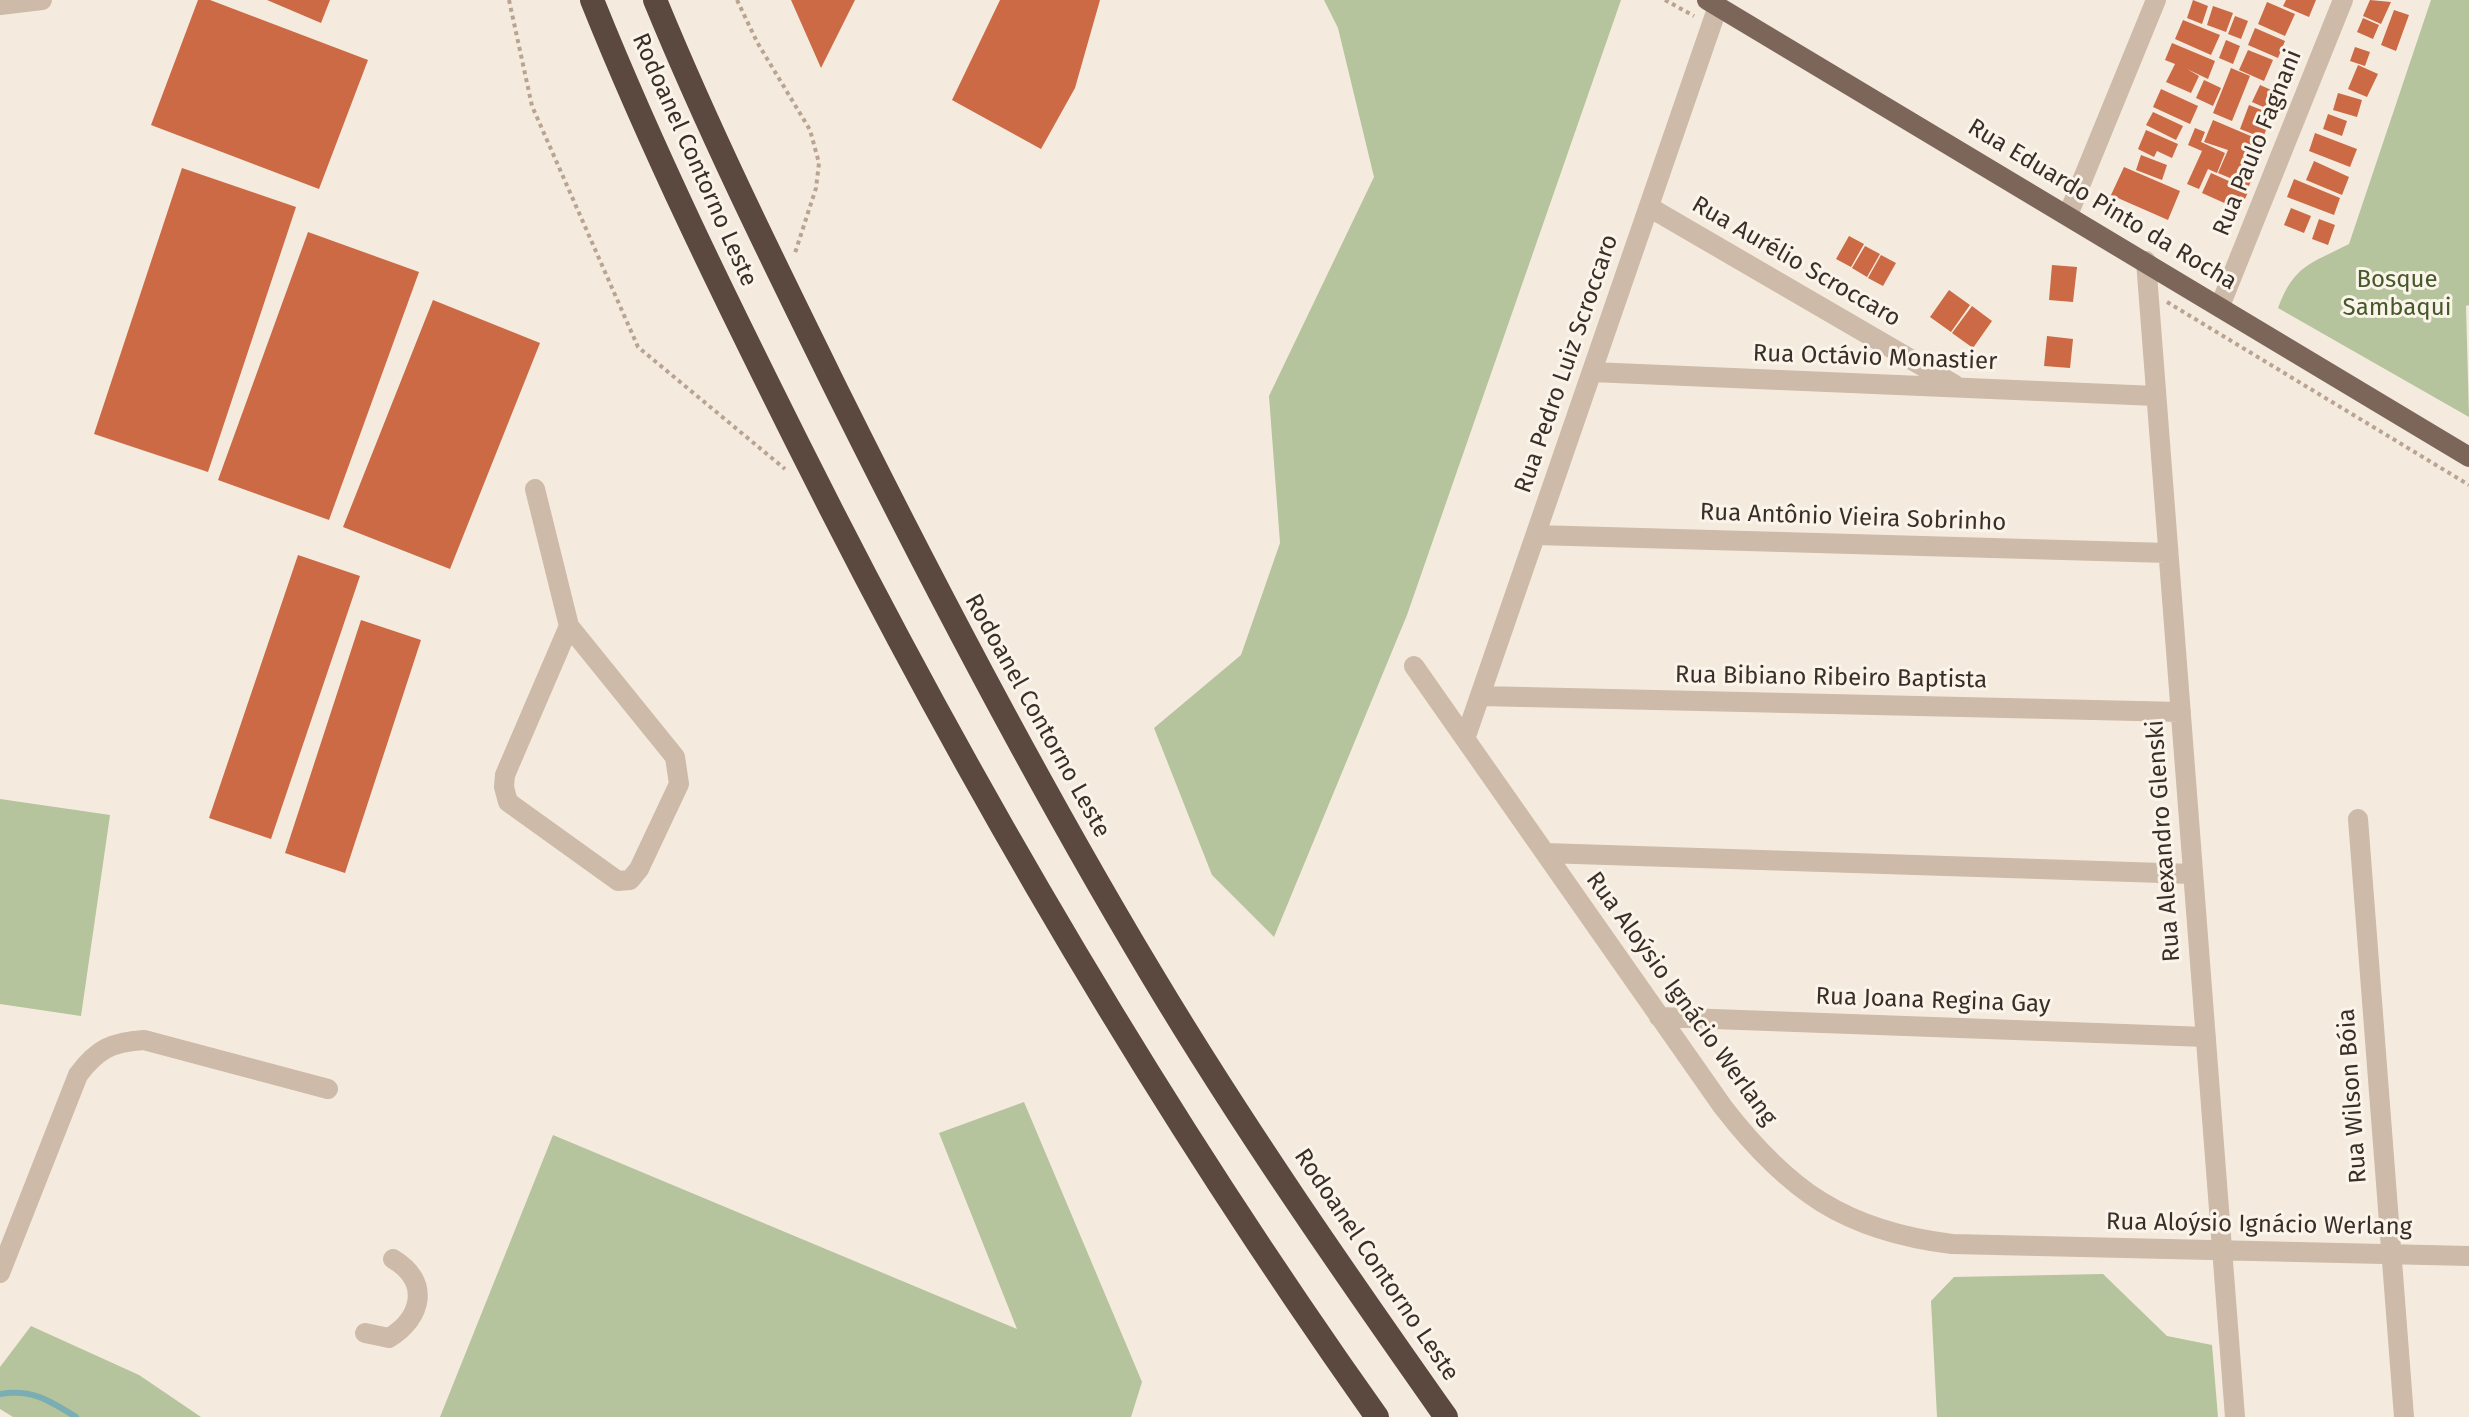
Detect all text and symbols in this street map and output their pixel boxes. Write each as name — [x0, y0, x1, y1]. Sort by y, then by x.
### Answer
street label: Rodoanel Contorno Leste — [625, 29, 763, 291]
street label: Rua Paulo Fagnani — [2207, 46, 2309, 240]
street label: Rua Eduardo Pinto da Rocha — [1962, 113, 2242, 297]
street label: Rua Aurélio Scroccaro — [1686, 190, 1906, 334]
street label: Rua Pedro Luiz Scroccaro — [1509, 231, 1625, 497]
park label: Bosque Sambaqui — [2343, 266, 2451, 322]
street label: Rua Octávio Monastier — [1752, 339, 1998, 377]
street label: Rua Antônio Vieira Sobrinho — [1699, 498, 2007, 538]
street label: Rodoanel Contorno Leste — [958, 589, 1116, 843]
street label: Rua Bibiano Ribeiro Baptista — [1675, 661, 1987, 695]
street label: Rua Alexandro Glenski — [2141, 719, 2187, 963]
street label: Rua Aloýsio Ignácio Werlang — [1579, 867, 1783, 1131]
street label: Rua Joana Regina Gay — [1815, 983, 2051, 1019]
street label: Rua Wilson Bóia — [2333, 1007, 2373, 1185]
street label: Rodoanel Contorno Leste — [1287, 1143, 1465, 1387]
street label: Rua Aloýsio Ignácio Werlang — [2106, 1208, 2412, 1242]

